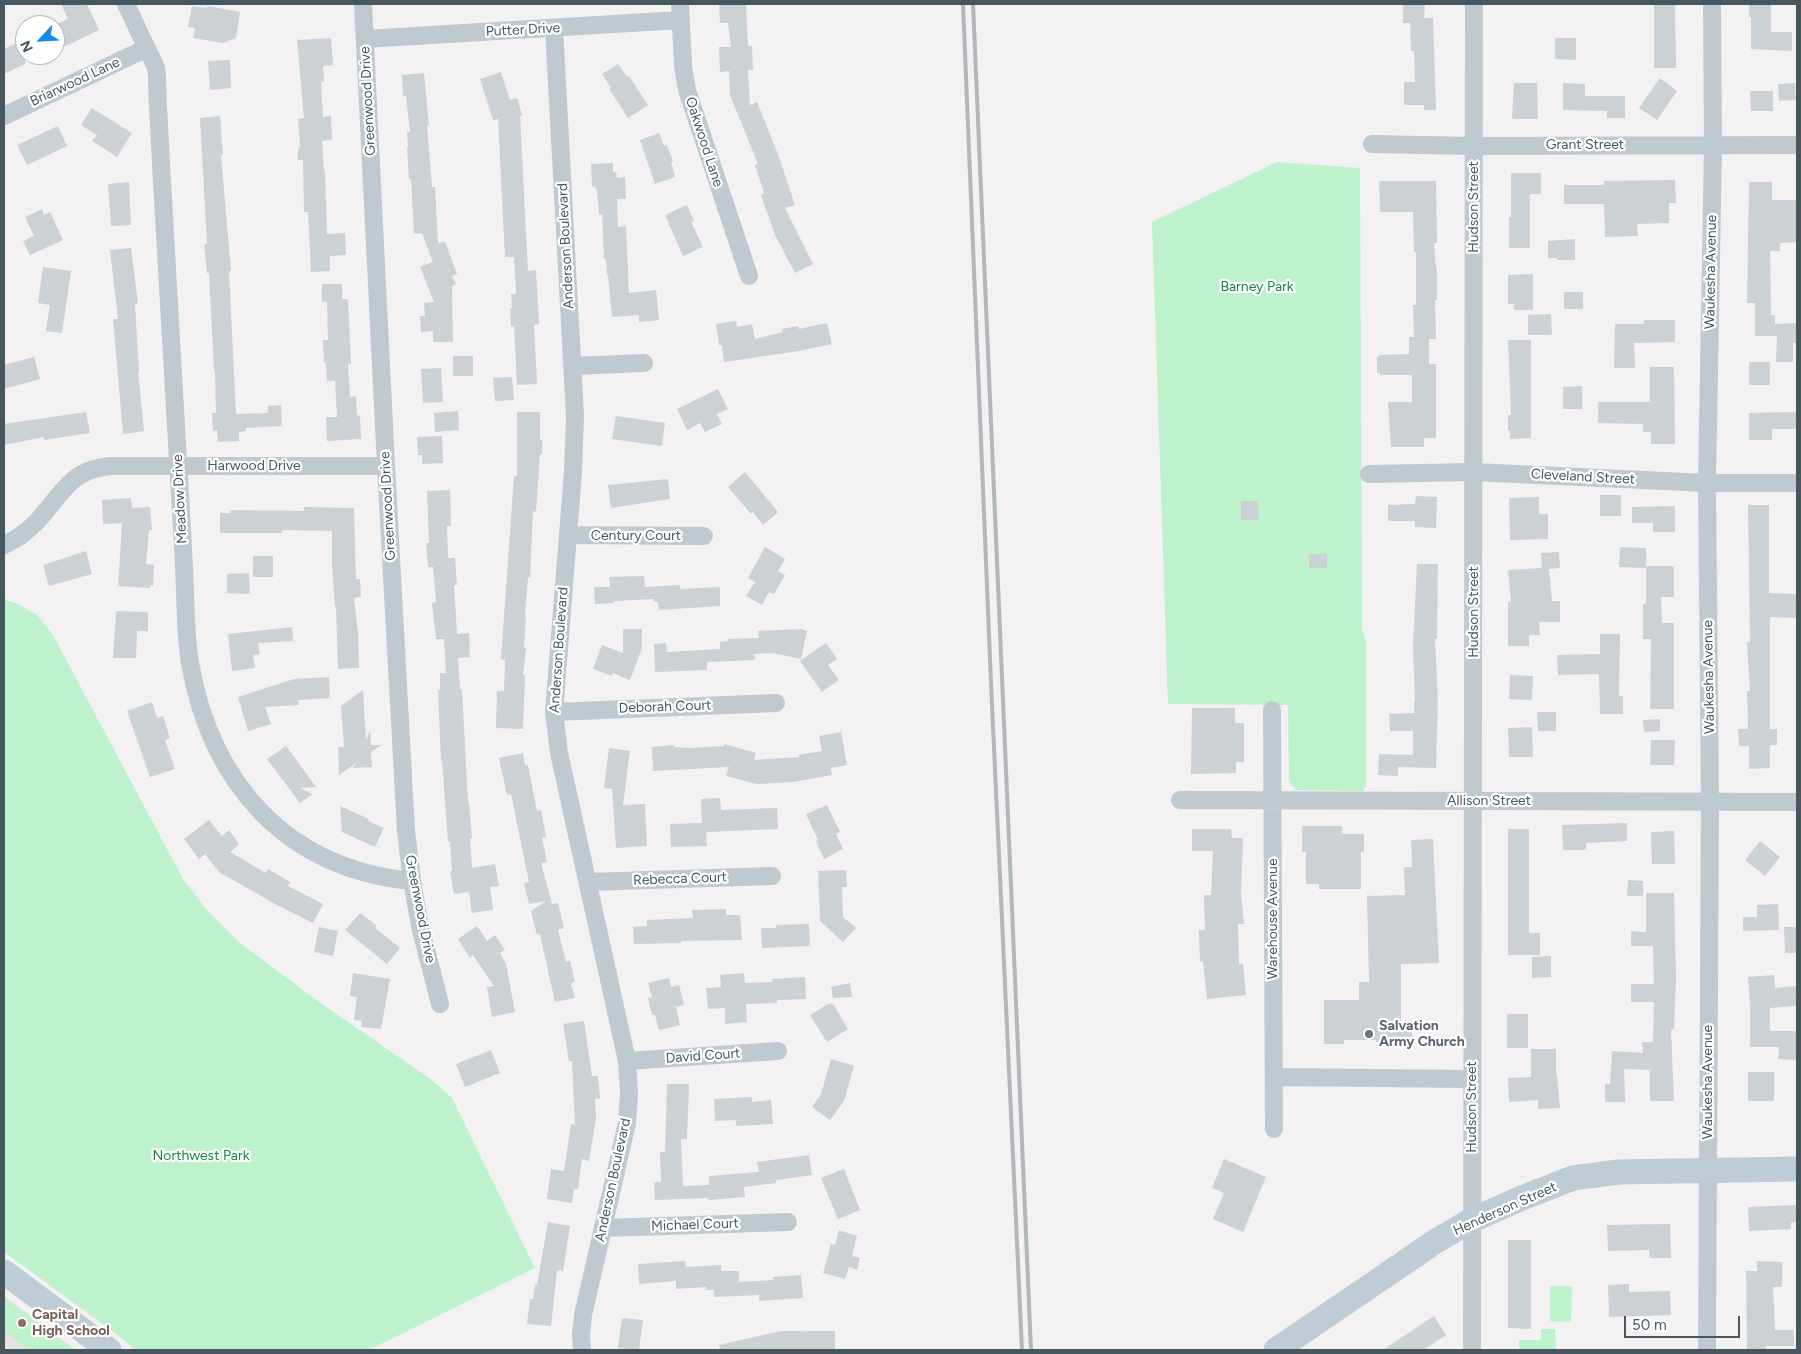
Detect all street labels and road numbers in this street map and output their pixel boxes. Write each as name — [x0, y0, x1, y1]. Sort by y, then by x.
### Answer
street label: Putter Drive — [485, 20, 561, 40]
street label: Greenwood Drive — [357, 46, 379, 156]
street label: Briarwood Lane — [27, 54, 123, 110]
street label: Oakwood Lane — [682, 95, 726, 189]
street label: Grant Street — [1546, 137, 1624, 153]
street label: Hudson Street — [1466, 161, 1482, 253]
street label: Anderson Boulevard — [554, 183, 578, 309]
street label: Waukesha Avenue — [1702, 215, 1720, 329]
street label: Greenwood Drive — [377, 451, 399, 561]
street label: Meadow Drive — [169, 454, 191, 544]
street label: Harwood Drive — [207, 458, 301, 474]
street label: Cleveland Street — [1530, 466, 1636, 488]
street label: Century Court — [591, 528, 681, 544]
street label: Hudson Street — [1466, 566, 1482, 658]
street label: Anderson Boulevard — [546, 587, 572, 713]
street label: Waukesha Avenue — [1700, 620, 1718, 734]
street label: Deborah Court — [618, 697, 712, 717]
street label: Allison Street — [1447, 793, 1531, 809]
street label: Greenwood Drive — [401, 854, 439, 964]
street label: Warehouse Avenue — [1265, 858, 1281, 980]
street label: Rebecca Court — [633, 869, 727, 889]
street label: Waukesha Avenue — [1700, 1025, 1716, 1139]
street label: David Court — [665, 1045, 741, 1067]
street label: Hudson Street — [1464, 1061, 1480, 1153]
street label: Anderson Boulevard — [592, 1117, 634, 1243]
street label: Henderson Street — [1451, 1179, 1559, 1239]
street label: Michael Court — [651, 1215, 739, 1235]

